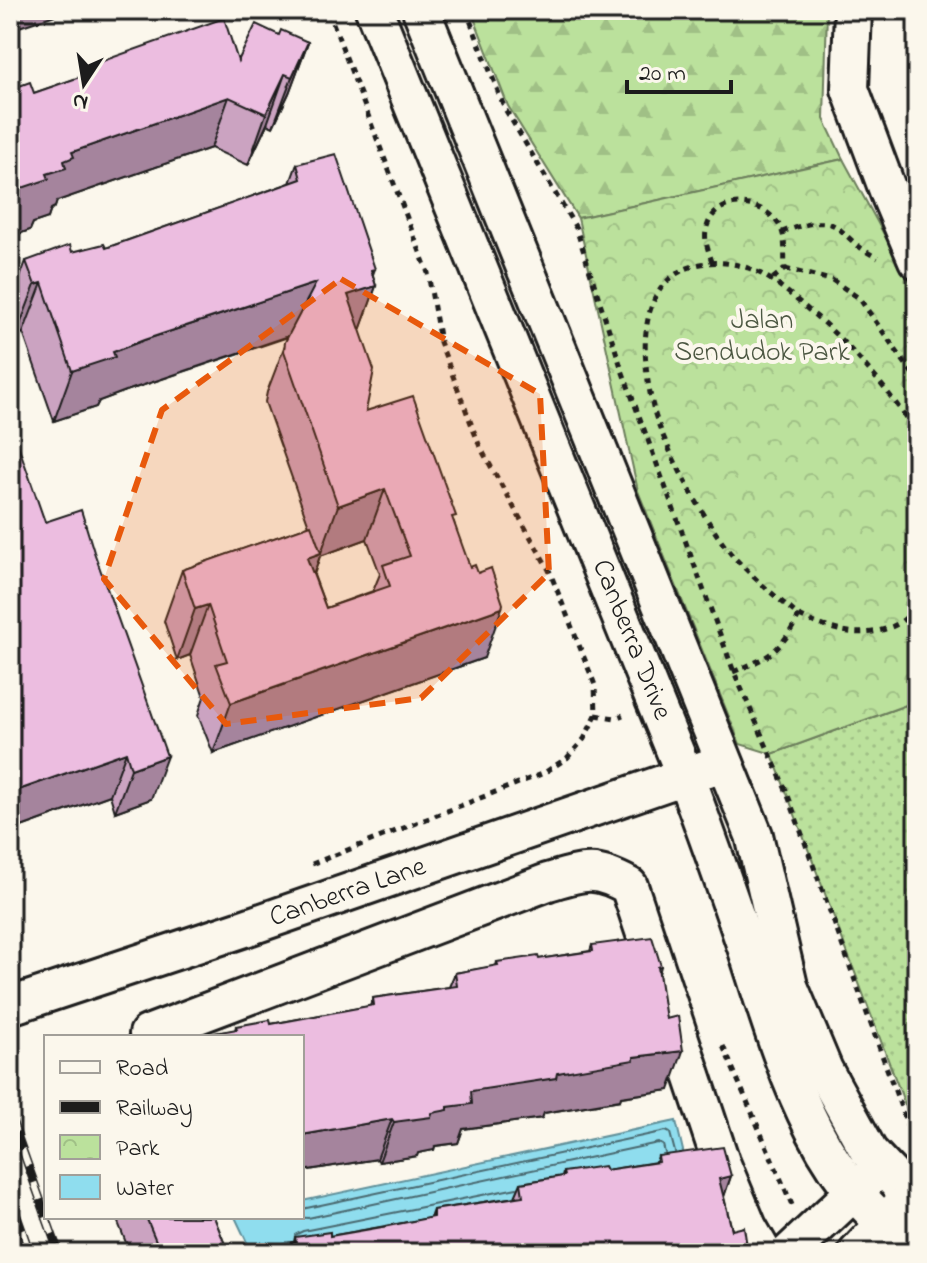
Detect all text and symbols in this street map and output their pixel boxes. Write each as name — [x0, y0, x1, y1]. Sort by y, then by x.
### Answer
north arrow — [44, 44, 124, 124]
scale bar — [627, 44, 731, 94]
text: 20 m — [639, 57, 686, 92]
text: N — [70, 83, 91, 118]
park label: Jalan Sendudok Park — [674, 301, 850, 374]
street label: Canberra Drive — [580, 554, 682, 727]
street label: Canberra Lane — [264, 847, 432, 939]
legend — [44, 1035, 304, 1219]
text: Road — [116, 1052, 169, 1087]
text: Railway — [116, 1092, 193, 1128]
text: Park — [116, 1132, 160, 1167]
text: Water — [116, 1172, 174, 1207]

